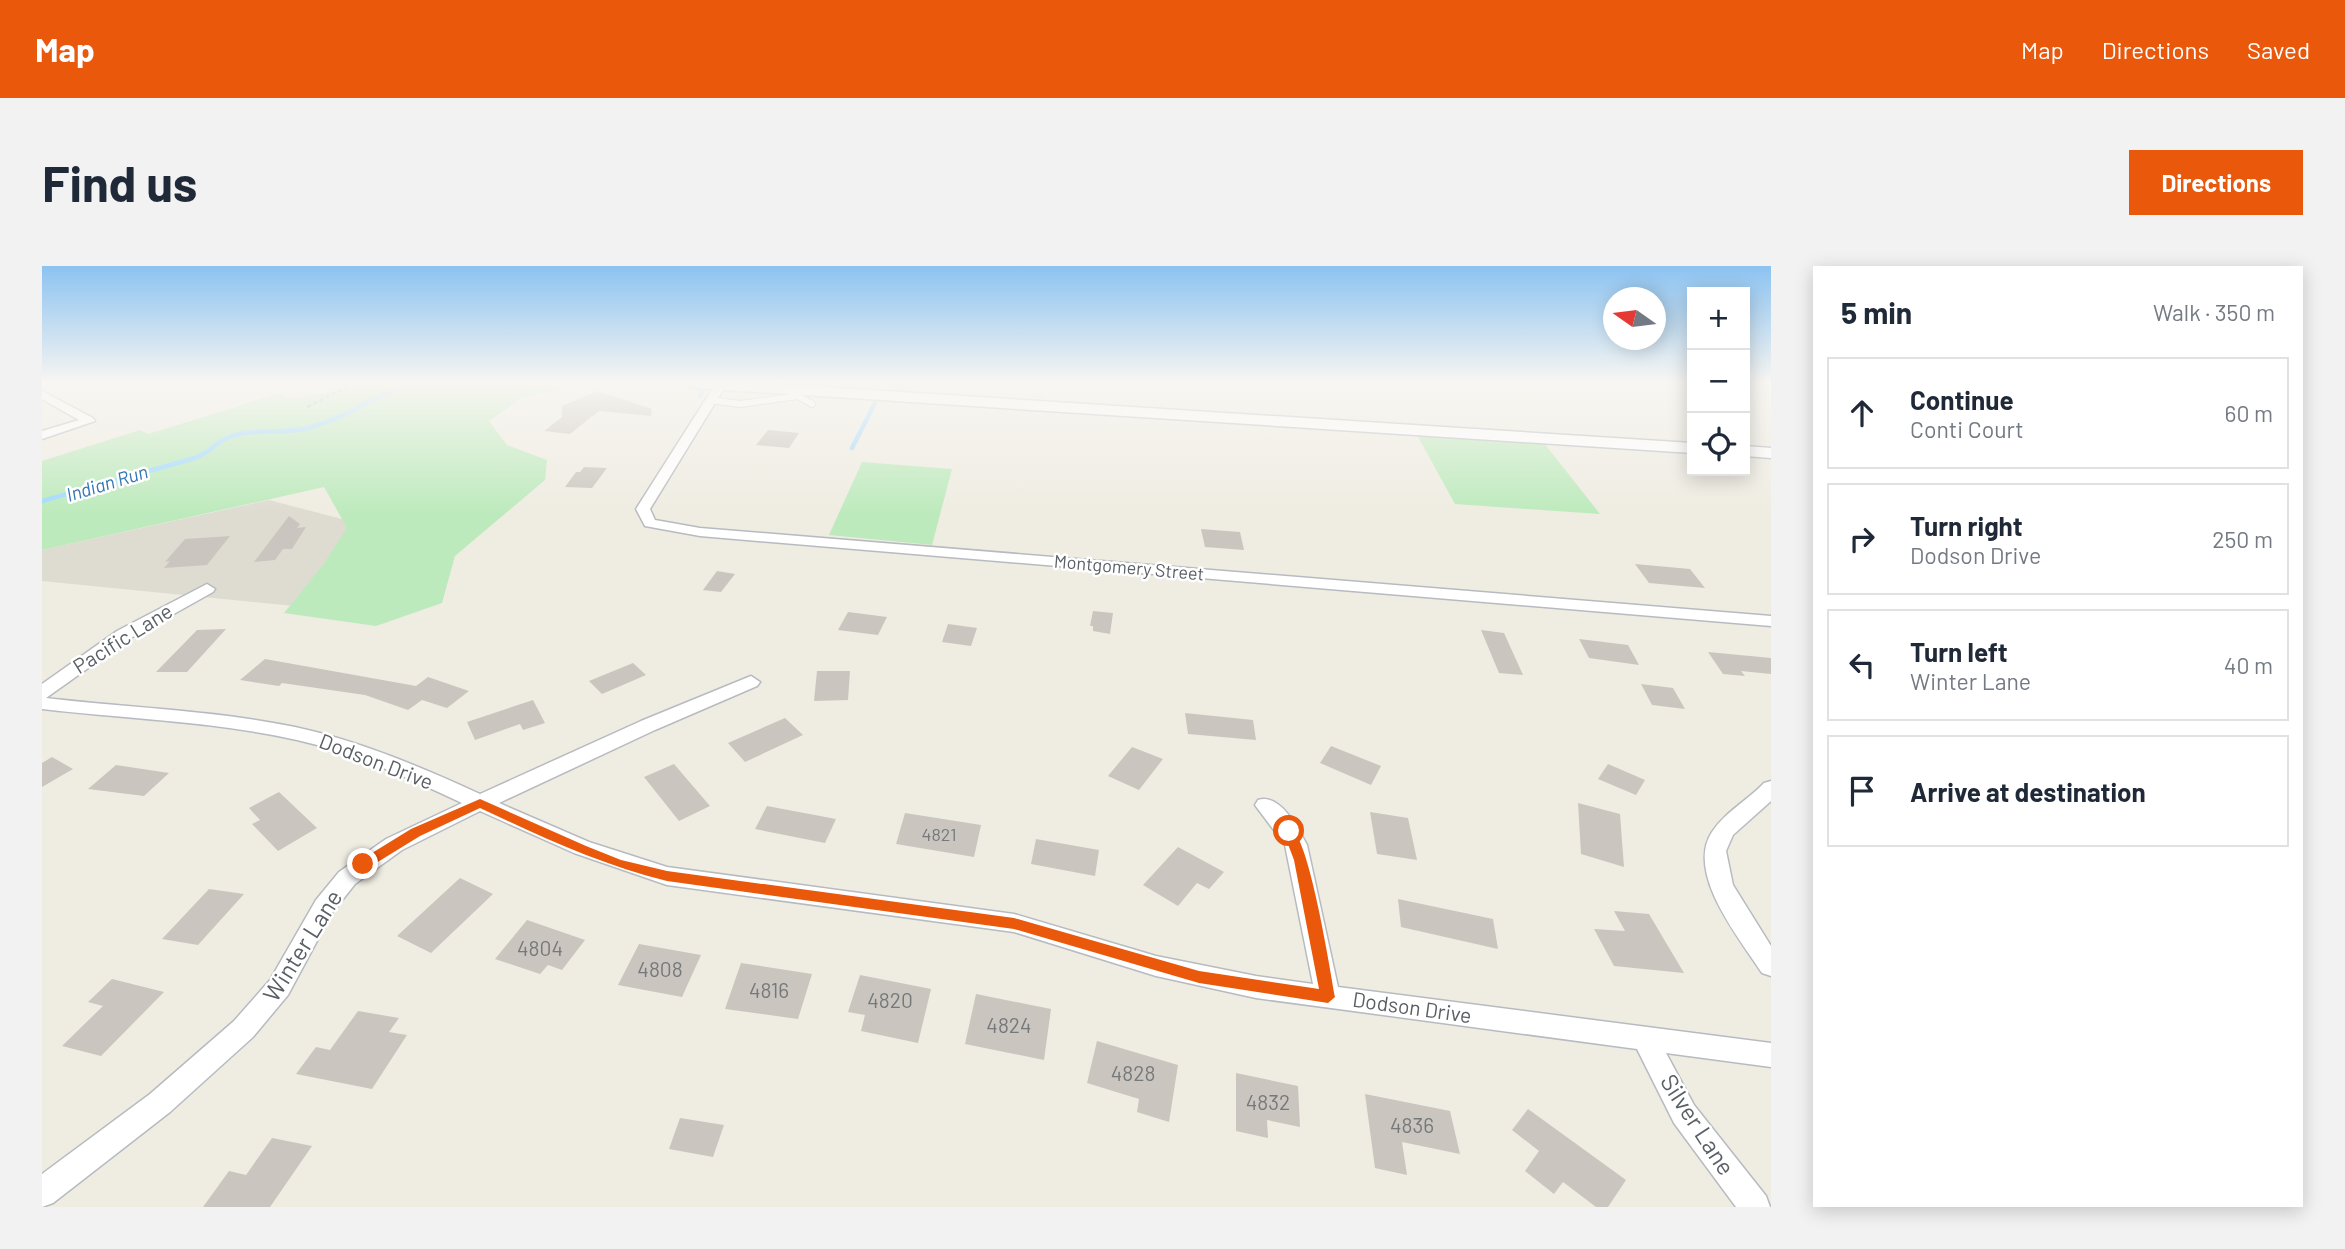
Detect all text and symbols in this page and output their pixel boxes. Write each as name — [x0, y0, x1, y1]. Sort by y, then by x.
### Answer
text: Map — [35, 29, 95, 69]
text: Map — [2021, 35, 2064, 64]
text: Directions — [2102, 35, 2209, 64]
text: Saved — [2247, 35, 2310, 64]
button: Directions — [2129, 150, 2303, 215]
text: Find us — [42, 153, 197, 212]
north arrow — [1603, 287, 1666, 350]
map controls — [1687, 287, 1750, 476]
button: + — [1687, 287, 1750, 350]
text: 5 min — [1841, 294, 1912, 330]
text: Walk · 350 m — [2153, 298, 2275, 326]
button: − — [1687, 350, 1750, 413]
text: Continue — [1910, 384, 2014, 415]
icon: ahead — [1843, 394, 1881, 432]
text: 60 m — [2225, 399, 2273, 427]
button: locate — [1687, 413, 1750, 476]
text: Conti Court — [1910, 415, 2024, 443]
water label: Indian Run — [63, 459, 150, 506]
text: Turn right — [1910, 510, 2023, 541]
icon: right — [1843, 520, 1881, 558]
text: 250 m — [2212, 525, 2273, 553]
text: Dodson Drive — [1910, 541, 2041, 569]
street label: Montgomery Street — [1053, 549, 1205, 585]
street label: Pacific Lane — [68, 597, 176, 678]
text: Turn left — [1910, 636, 2008, 667]
icon: left — [1843, 646, 1881, 684]
text: 40 m — [2224, 651, 2273, 679]
text: Winter Lane — [1910, 667, 2031, 695]
street label: Dodson Drive — [316, 727, 437, 794]
icon: arrive — [1843, 772, 1881, 810]
text: Arrive at destination — [1910, 776, 2146, 807]
route start — [1273, 815, 1304, 846]
house number: 4821 — [922, 823, 957, 845]
route end — [347, 848, 378, 879]
street label: Winter Lane — [256, 884, 347, 1006]
house number: 4804 — [517, 935, 563, 960]
house number: 4808 — [637, 956, 683, 981]
house number: 4816 — [749, 977, 789, 1002]
street label: Dodson Drive — [1351, 986, 1473, 1027]
house number: 4820 — [867, 987, 913, 1012]
house number: 4824 — [986, 1012, 1032, 1037]
house number: 4828 — [1111, 1060, 1155, 1085]
street label: Silver Lane — [1655, 1068, 1742, 1180]
house number: 4832 — [1246, 1089, 1290, 1114]
house number: 4836 — [1390, 1112, 1434, 1137]

